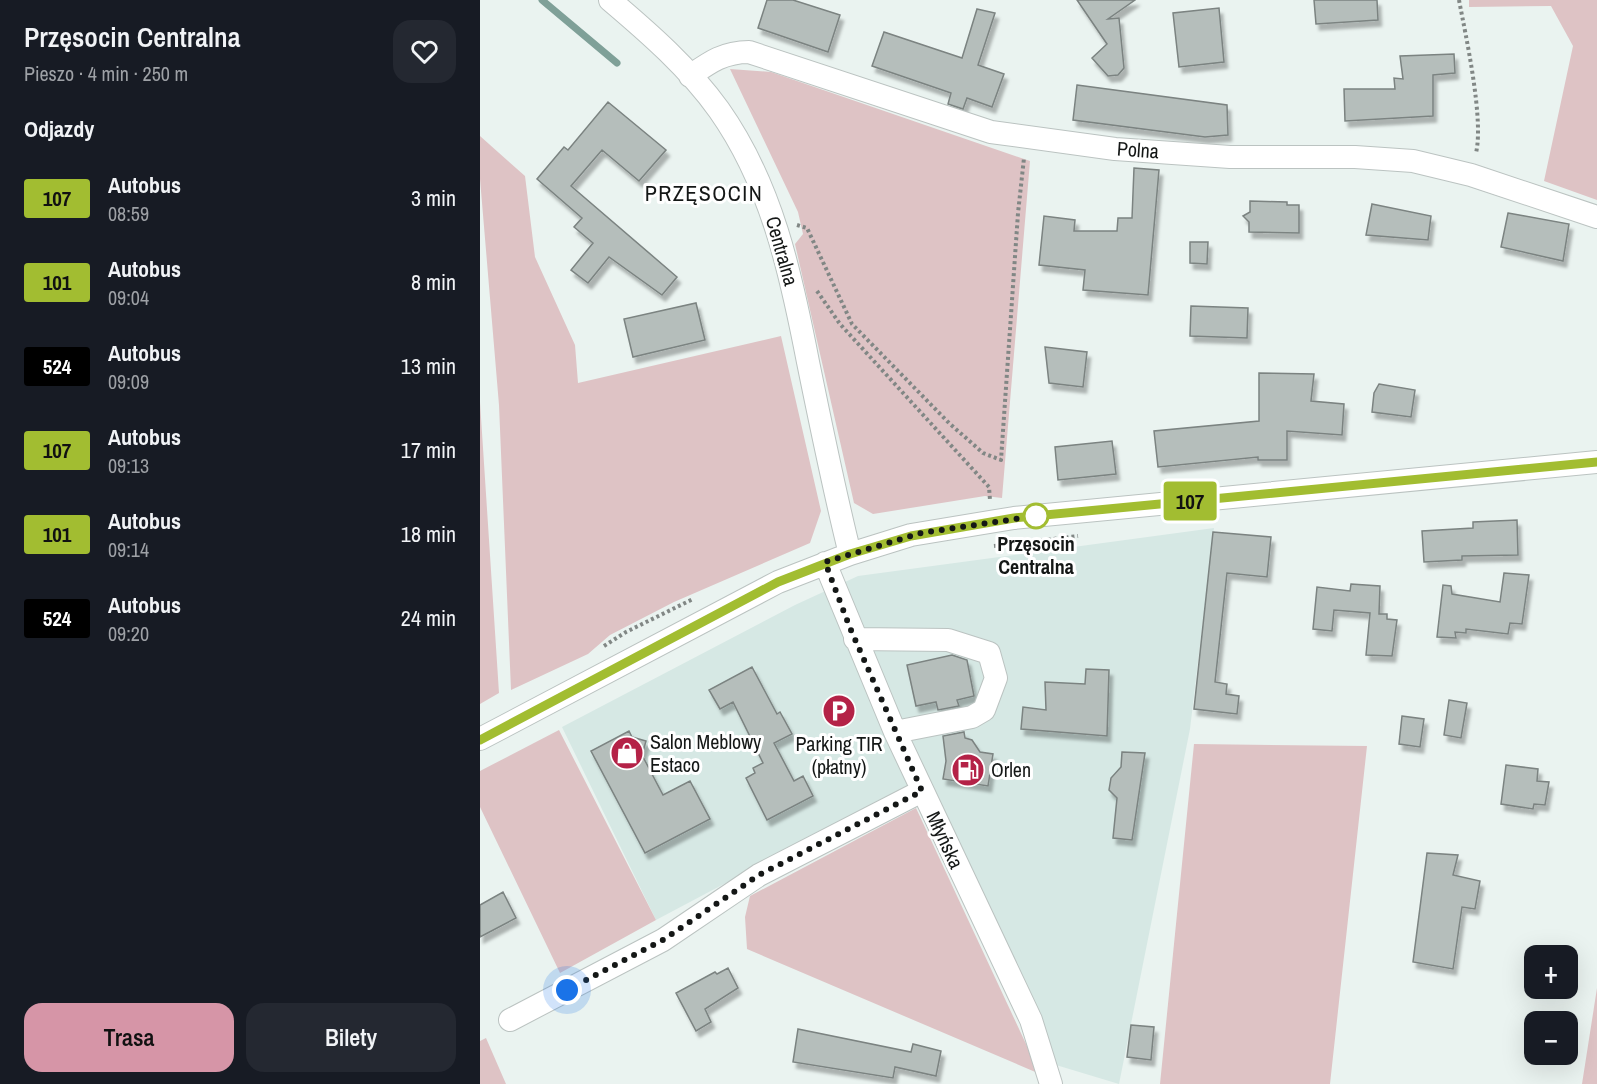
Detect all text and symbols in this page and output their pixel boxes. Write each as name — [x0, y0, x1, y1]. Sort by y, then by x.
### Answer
text: Przęsocin Centralna — [24, 18, 240, 56]
button: heart — [393, 20, 456, 83]
text: Pieszo · 4 min · 250 m — [24, 60, 188, 87]
text: Odjazdy — [24, 114, 94, 144]
street label: Polna — [1116, 135, 1160, 164]
text: Autobus — [108, 170, 181, 200]
district label: PRZĘSOCIN — [645, 178, 763, 208]
text: 3 min — [411, 183, 456, 213]
text: 107 — [43, 184, 71, 213]
text: 08:59 — [108, 200, 149, 227]
street label: Centralna — [760, 213, 805, 289]
text: Autobus — [108, 254, 181, 284]
text: 8 min — [411, 267, 456, 297]
text: 101 — [43, 268, 71, 297]
text: 09:04 — [108, 284, 149, 311]
text: Autobus — [108, 338, 181, 368]
text: 13 min — [401, 351, 456, 381]
text: 524 — [43, 352, 71, 381]
text: 09:09 — [108, 368, 149, 395]
text: Autobus — [108, 422, 181, 452]
text: 17 min — [401, 435, 456, 465]
text: 107 — [43, 436, 71, 465]
text: 09:13 — [108, 452, 149, 479]
line badge: 107 — [1156, 482, 1224, 520]
text: 107 — [1176, 487, 1204, 516]
marker: Przęsocin Centralna — [1023, 503, 1049, 529]
text: Autobus — [108, 506, 181, 536]
text: 18 min — [401, 519, 456, 549]
text: 101 — [43, 520, 71, 549]
place label: Przęsocin Centralna — [997, 530, 1075, 580]
text: 09:14 — [108, 536, 149, 563]
text: Autobus — [108, 590, 181, 620]
text: 24 min — [401, 603, 456, 633]
text: 524 — [43, 604, 71, 633]
text: 09:20 — [108, 620, 149, 647]
parking icon: Parking TIR (płatny) — [821, 693, 857, 729]
place label: Salon Meblowy Estaco — [650, 728, 762, 778]
place label: Parking TIR (płatny) — [795, 730, 883, 780]
shop icon: Salon Meblowy Estaco — [609, 735, 645, 771]
fuel station icon: Orlen — [950, 752, 986, 788]
place label: Orlen — [991, 756, 1031, 783]
street label: Młyńska — [921, 807, 970, 873]
map controls — [1524, 945, 1578, 1065]
button: + — [1524, 945, 1578, 999]
your location — [552, 975, 582, 1005]
button: Trasa — [24, 1003, 234, 1072]
button: Bilety — [246, 1003, 456, 1072]
button: − — [1524, 1011, 1578, 1065]

